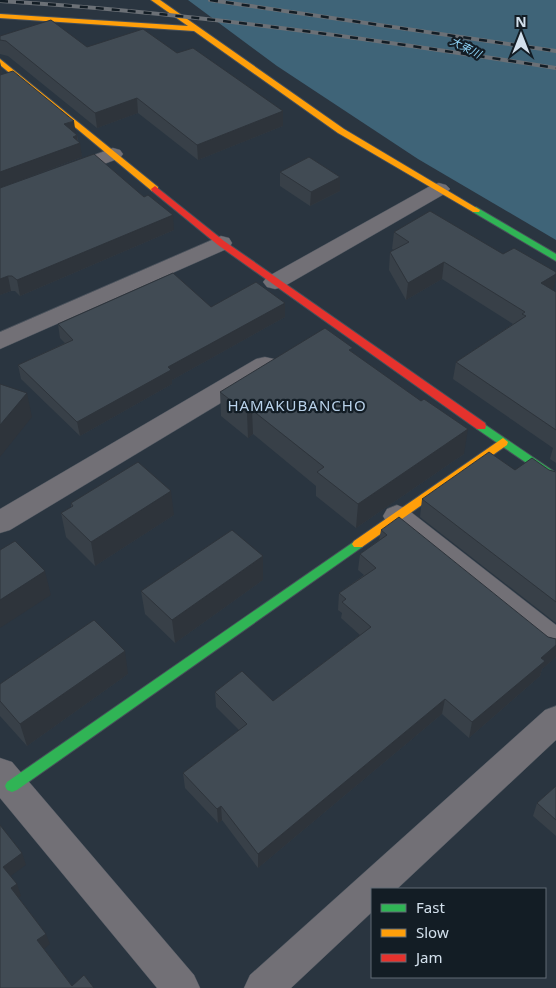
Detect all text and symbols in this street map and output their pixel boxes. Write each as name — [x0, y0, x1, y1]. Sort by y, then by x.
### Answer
north arrow — [496, 10, 546, 60]
text: N — [515, 12, 527, 31]
water label: 大束川 — [448, 33, 485, 62]
district label: HAMAKUBANCHO — [227, 395, 367, 415]
legend — [371, 888, 546, 978]
text: Fast — [416, 897, 445, 917]
text: Slow — [416, 922, 449, 942]
text: Jam — [414, 947, 443, 967]

